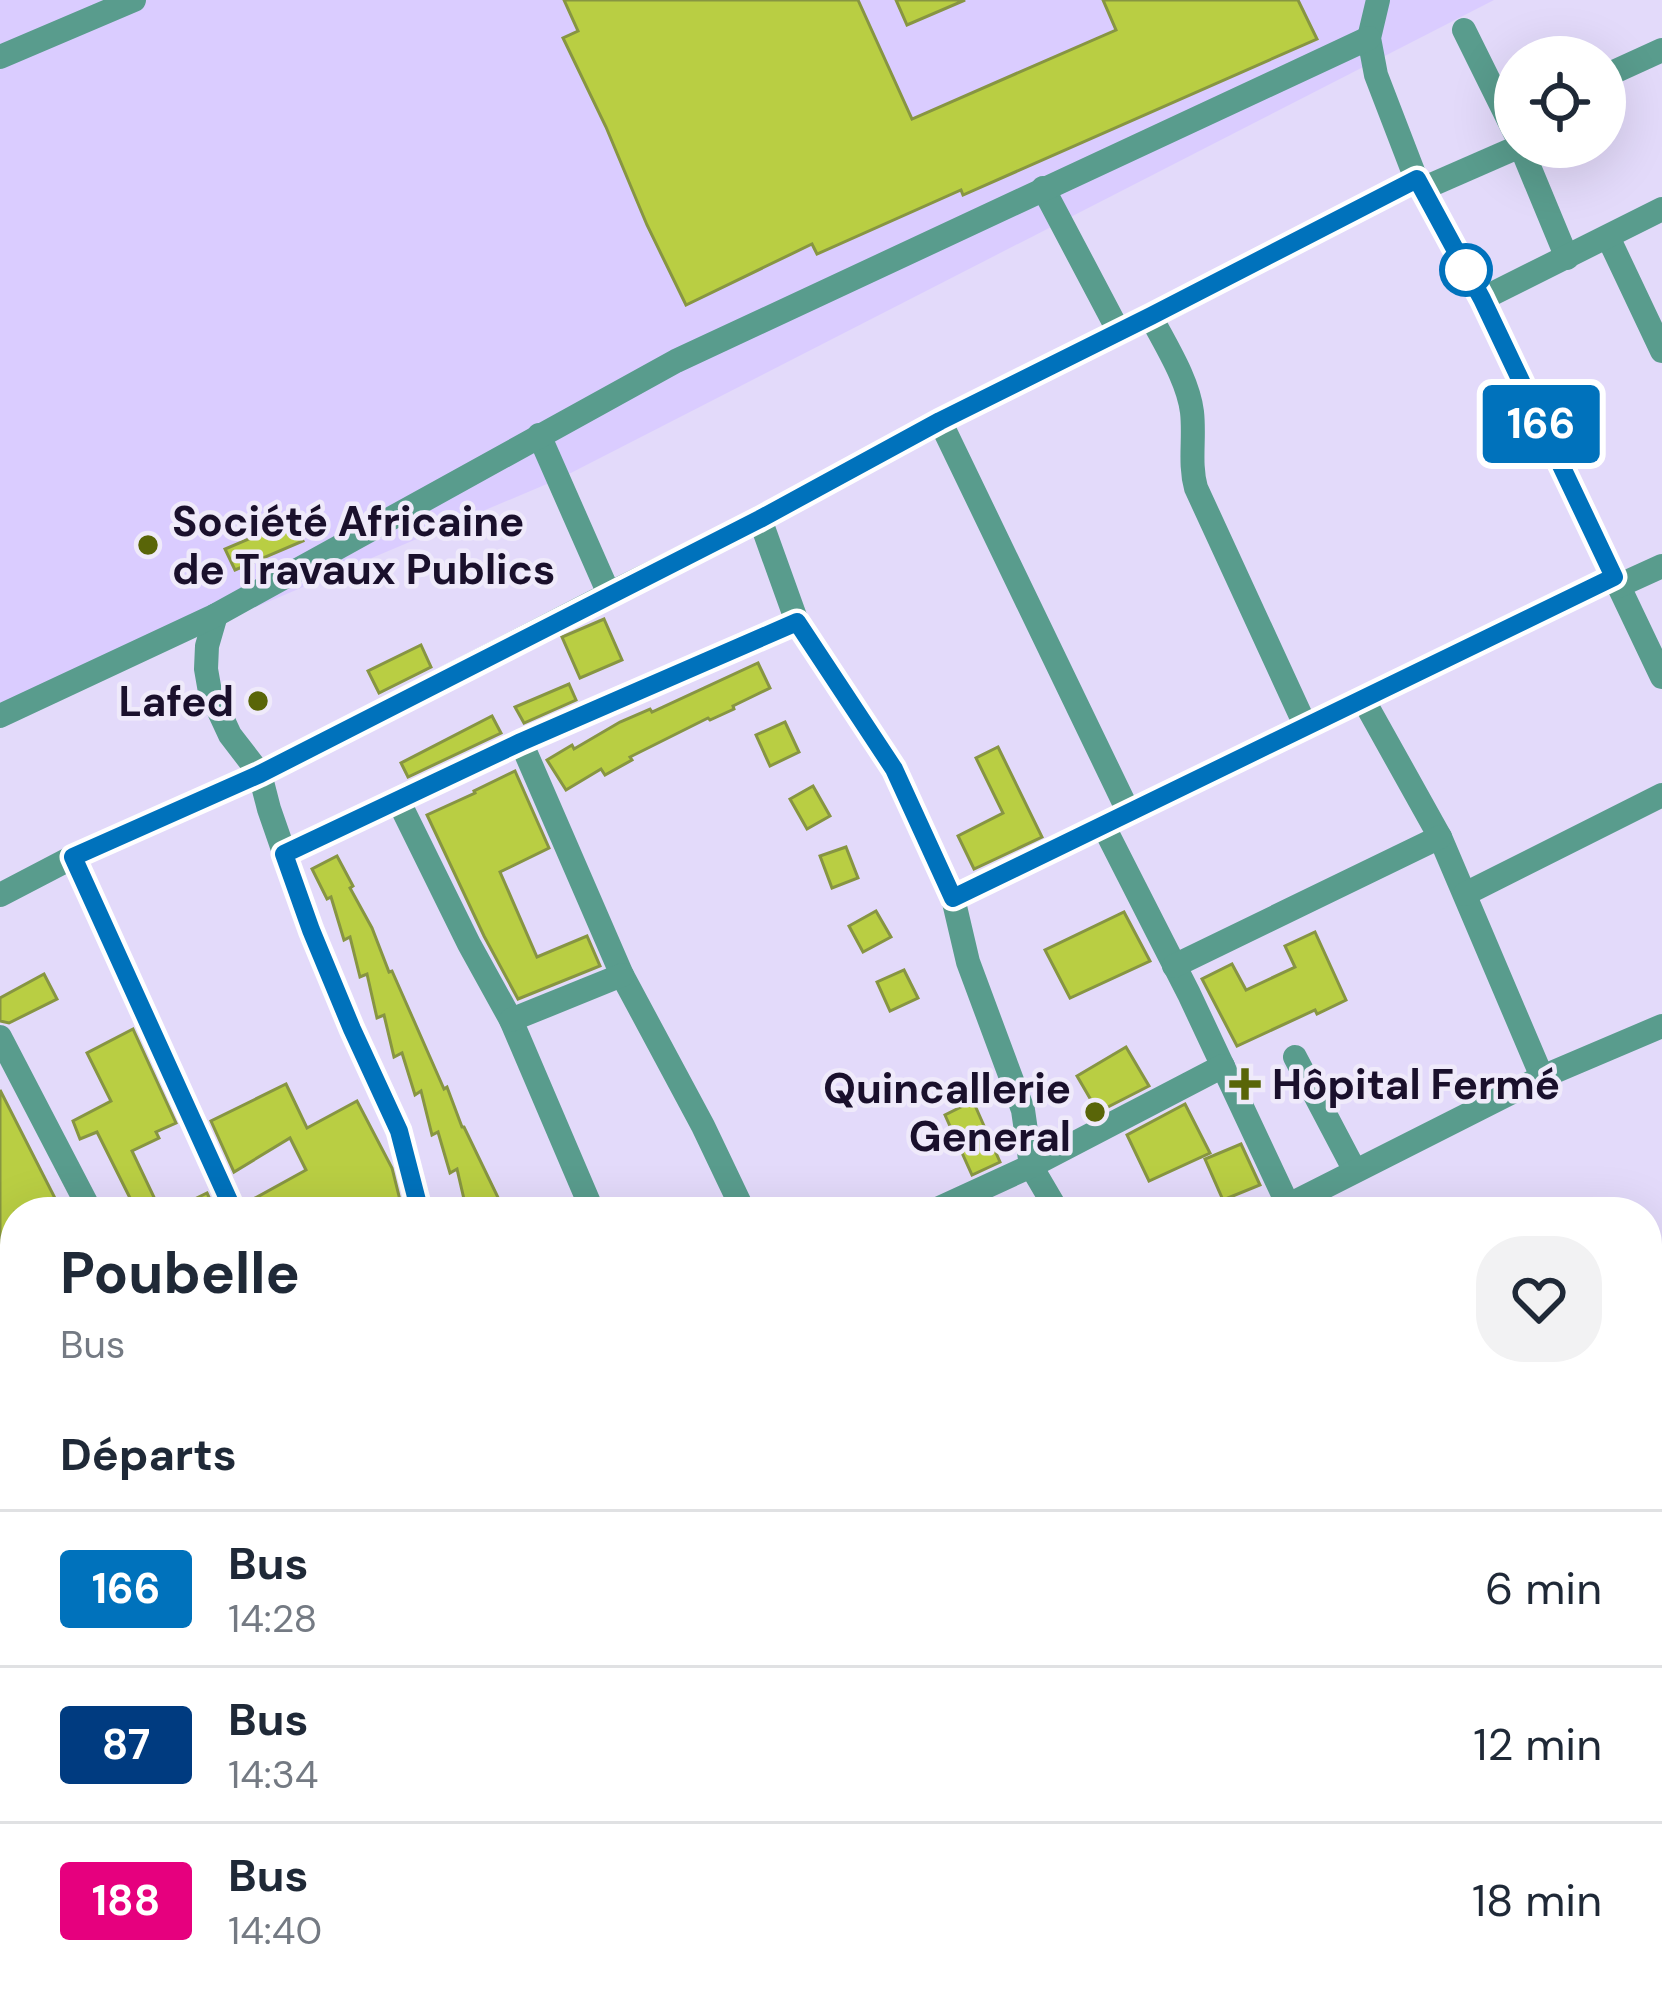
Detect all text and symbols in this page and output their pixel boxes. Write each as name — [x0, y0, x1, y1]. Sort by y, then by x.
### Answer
map controls — [1494, 36, 1626, 168]
button: locate — [1494, 36, 1626, 168]
unlabelled marker — [1441, 245, 1491, 295]
line badge: 166 — [1472, 385, 1610, 463]
text: 166 — [1507, 396, 1575, 451]
place label: Société Africaine de Travaux Publics — [172, 494, 555, 597]
marker: Société Africaine de Travaux Publics — [135, 532, 161, 558]
place label: Lafed — [118, 674, 234, 729]
marker: Lafed — [245, 688, 271, 714]
place label: Hôpital Fermé — [1272, 1057, 1560, 1112]
place label: Quincallerie General — [823, 1061, 1071, 1164]
marker: Hôpital Fermé — [1229, 1068, 1261, 1100]
marker: Quincallerie General — [1082, 1099, 1108, 1125]
text: Poubelle — [60, 1236, 300, 1311]
button: heart — [1476, 1236, 1602, 1362]
text: Bus — [60, 1319, 125, 1370]
text: Départs — [60, 1425, 237, 1484]
text: Bus — [228, 1534, 308, 1593]
text: 6 min — [1485, 1559, 1602, 1618]
text: 166 — [92, 1561, 160, 1616]
text: 14:28 — [228, 1593, 317, 1644]
text: Bus — [228, 1690, 308, 1749]
text: 12 min — [1473, 1715, 1602, 1774]
text: 87 — [102, 1717, 150, 1772]
text: 14:34 — [228, 1749, 318, 1800]
text: Bus — [228, 1846, 308, 1905]
text: 18 min — [1472, 1871, 1602, 1930]
text: 188 — [92, 1873, 160, 1928]
text: 14:40 — [228, 1905, 322, 1956]

